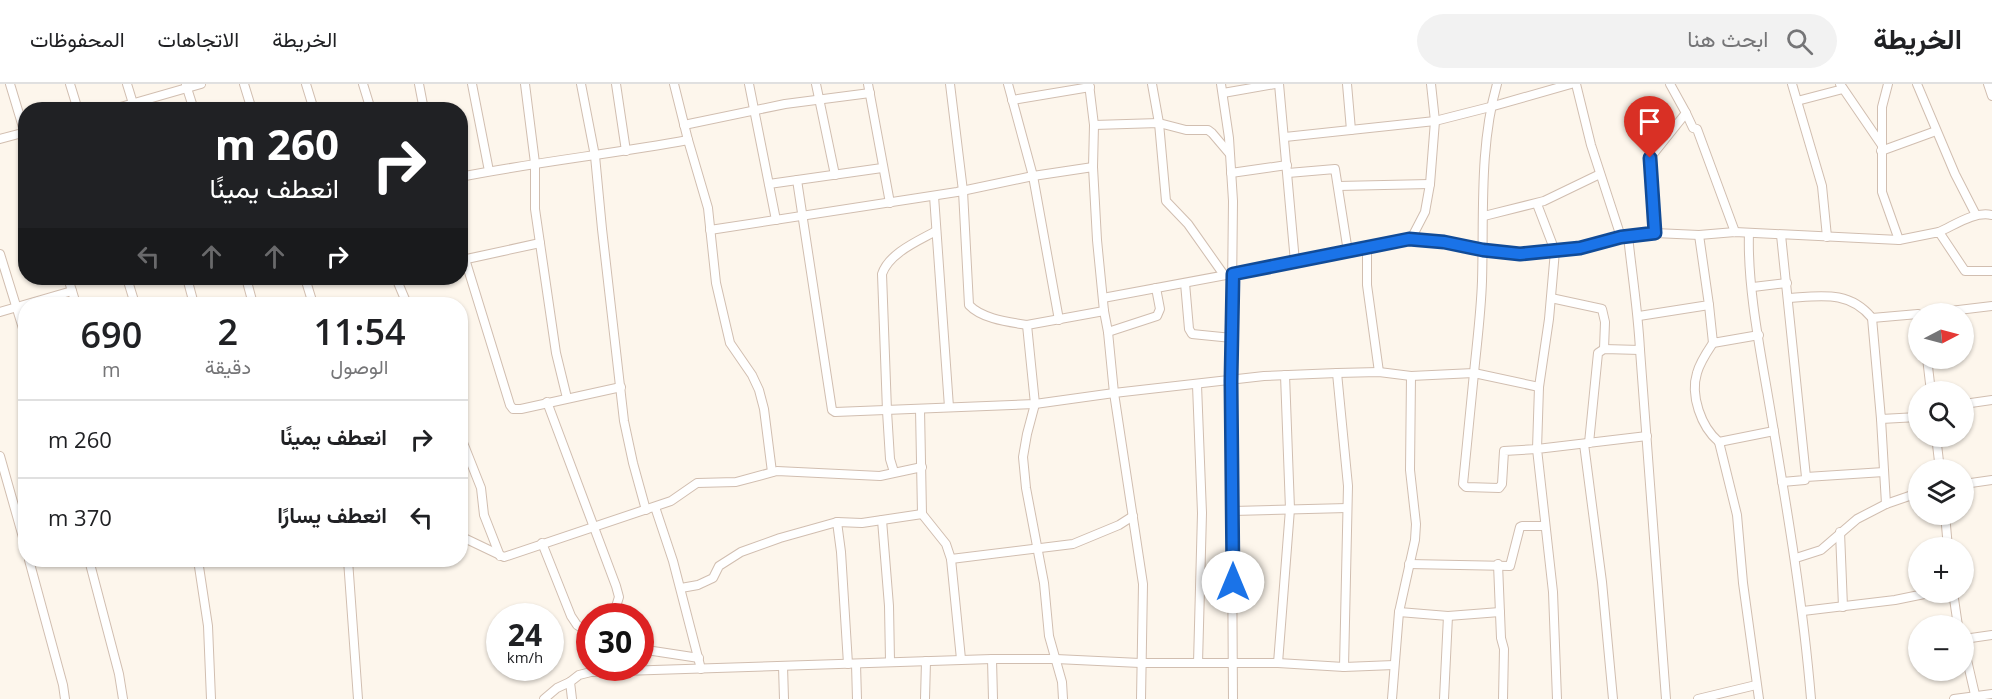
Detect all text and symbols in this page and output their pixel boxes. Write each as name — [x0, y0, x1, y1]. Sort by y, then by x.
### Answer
search box — [1417, 14, 1837, 68]
text: الخريطة — [1873, 19, 1962, 57]
text: ابحث هنا — [1687, 23, 1768, 53]
text: المحفوظات — [30, 25, 125, 53]
text: الاتجاهات — [158, 25, 239, 53]
text: الخريطة — [272, 25, 337, 53]
icon: search — [1783, 25, 1816, 58]
pin — [1624, 96, 1675, 158]
icon: arrive — [1633, 105, 1666, 138]
text: 260 m — [215, 115, 339, 172]
icon: right — [360, 126, 438, 204]
text: انعطف يمينًا — [209, 169, 339, 206]
icon: left — [132, 240, 165, 273]
icon: ahead — [195, 240, 228, 273]
icon: ahead — [258, 240, 291, 273]
icon: right — [321, 240, 354, 273]
north arrow — [1908, 303, 1974, 369]
map controls — [1908, 303, 1974, 681]
text: 2 — [218, 307, 238, 356]
text: 11:54 — [313, 307, 406, 356]
text: 690 — [80, 310, 142, 359]
text: دقيقة — [205, 353, 251, 380]
text: الوصول — [331, 353, 388, 380]
text: m — [102, 356, 121, 383]
button: search — [1908, 381, 1974, 447]
text: انعطف يمينًا — [280, 421, 387, 451]
icon: right — [405, 423, 438, 456]
text: 260 m — [48, 424, 112, 454]
button: layers — [1908, 459, 1974, 525]
text: انعطف يسارًا — [277, 499, 387, 529]
icon: left — [405, 501, 438, 534]
text: 370 m — [48, 502, 112, 532]
button: + — [1908, 537, 1974, 603]
position arrow — [1201, 550, 1265, 614]
speed limit sign: 30 — [576, 603, 654, 681]
text: 24 — [508, 614, 542, 655]
button: − — [1908, 615, 1974, 681]
text: km/h — [507, 647, 543, 667]

